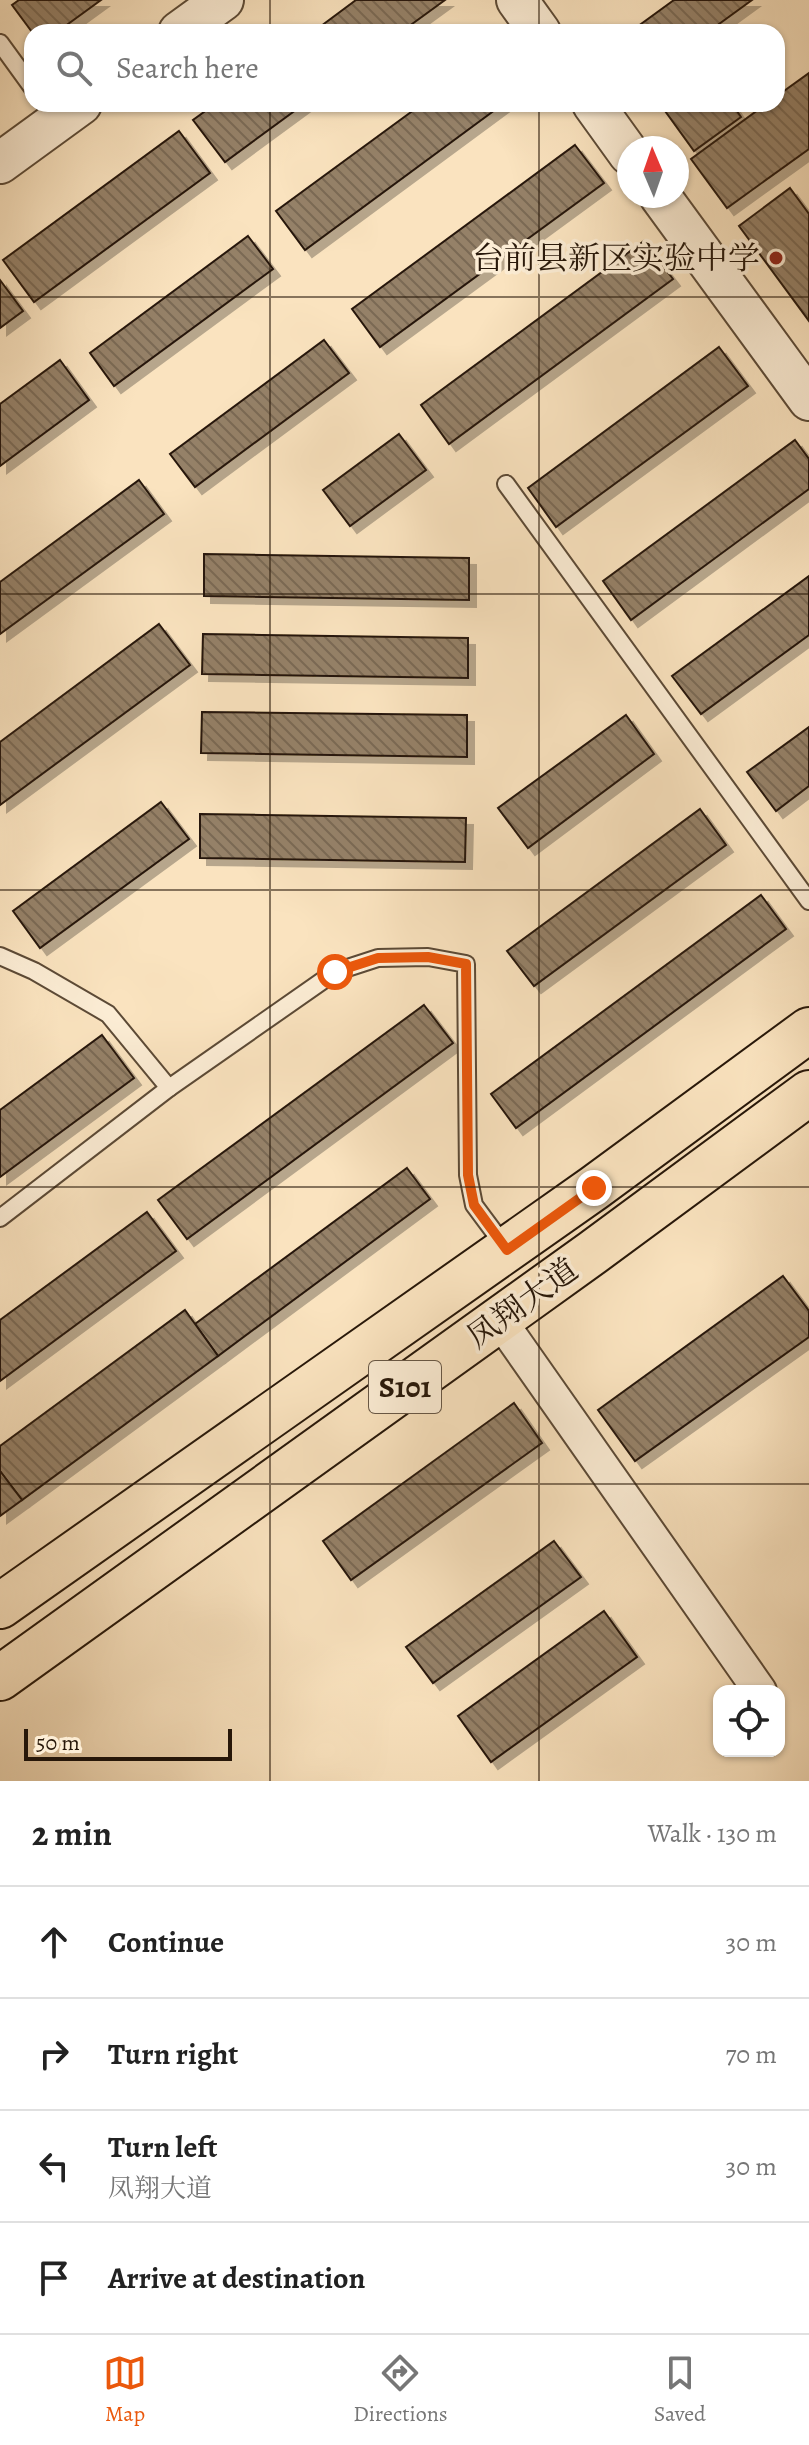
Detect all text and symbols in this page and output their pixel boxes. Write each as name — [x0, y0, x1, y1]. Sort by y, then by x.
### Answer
search box — [24, 24, 785, 112]
icon: search — [52, 46, 96, 90]
text: Search here — [116, 48, 259, 88]
north arrow — [617, 136, 689, 208]
place label: 台前县新区实验中学 — [472, 236, 760, 280]
marker: 台前县新区实验中学 — [767, 249, 785, 267]
route start — [317, 954, 353, 990]
route end — [576, 1170, 612, 1206]
street label: 凤翔大道 — [457, 1248, 587, 1358]
road number: S101 — [369, 1361, 441, 1413]
map controls — [713, 1685, 785, 1757]
button: locate — [713, 1685, 785, 1757]
scale bar — [24, 1725, 232, 1761]
text: 50 m — [36, 1728, 80, 1758]
text: 2 min — [32, 1810, 112, 1857]
text: Walk · 130 m — [648, 1816, 777, 1851]
icon: ahead — [32, 1920, 76, 1964]
text: Continue — [108, 1922, 224, 1962]
text: 30 m — [726, 1925, 777, 1960]
icon: right — [32, 2032, 76, 2076]
text: Turn right — [108, 2034, 238, 2074]
text: 70 m — [725, 2037, 777, 2072]
text: Turn left — [108, 2127, 217, 2167]
icon: left — [32, 2144, 76, 2188]
text: 30 m — [726, 2149, 777, 2184]
text: 凤翔大道 — [108, 2171, 212, 2206]
icon: arrive — [32, 2256, 76, 2300]
text: Arrive at destination — [108, 2258, 365, 2298]
tab: Map — [103, 2351, 147, 2429]
tab: Directions — [353, 2351, 448, 2429]
tab: Saved — [654, 2351, 706, 2429]

